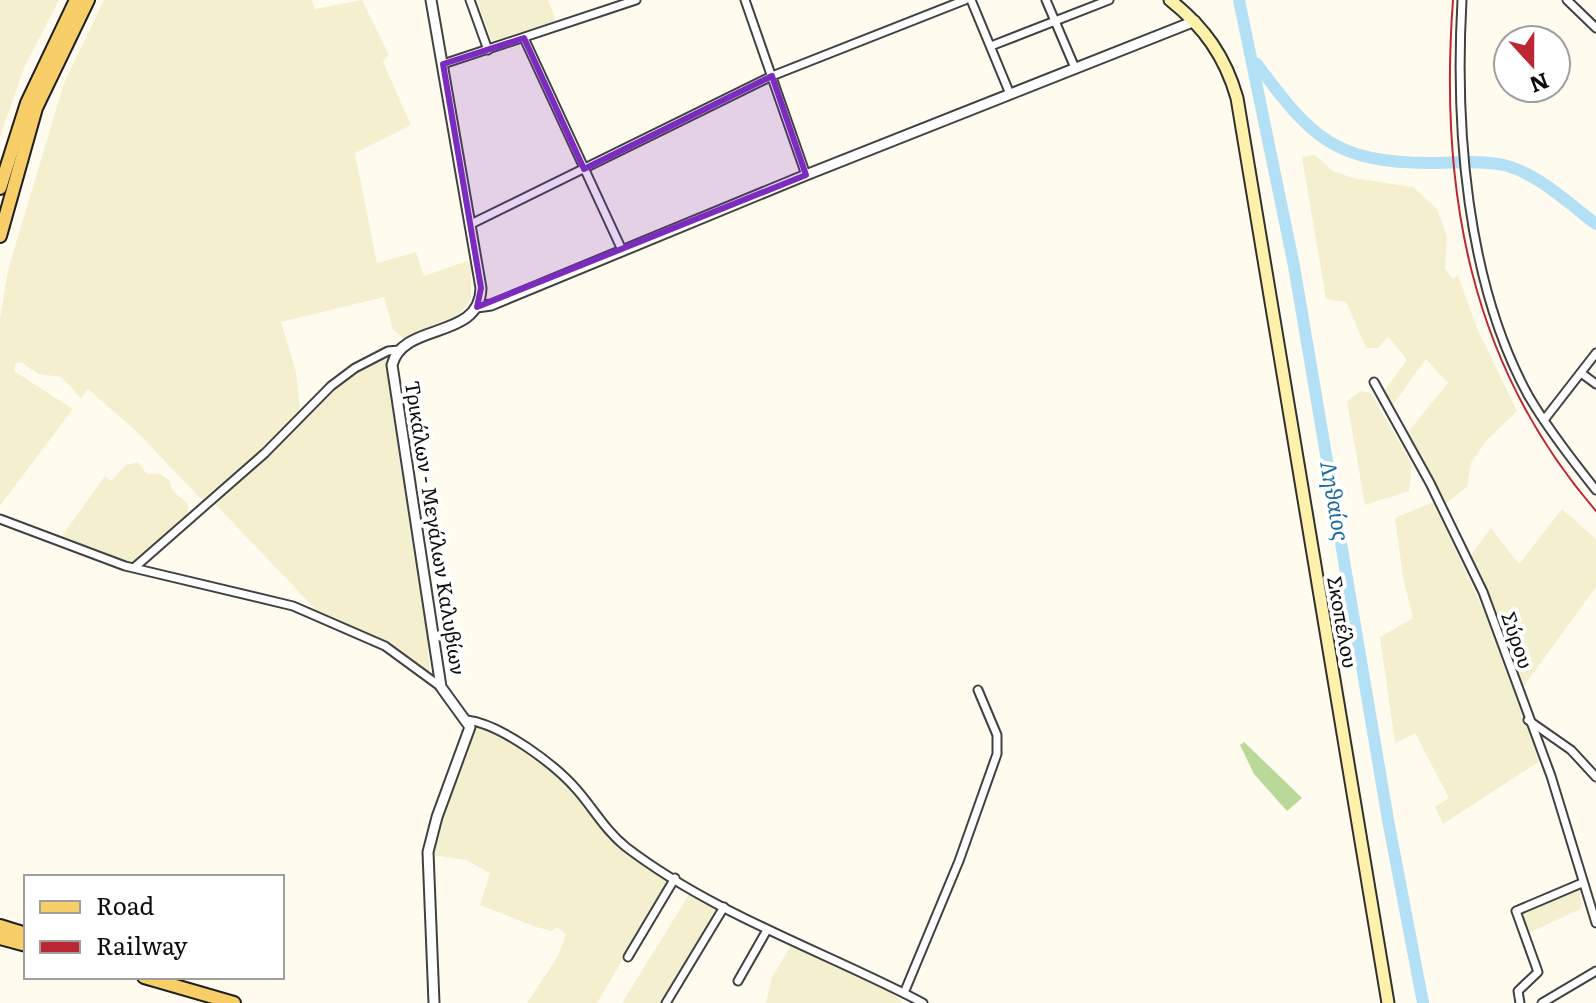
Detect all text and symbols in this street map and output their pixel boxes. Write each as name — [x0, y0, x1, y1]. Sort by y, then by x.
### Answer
north arrow — [1492, 24, 1572, 104]
text: N — [1525, 65, 1554, 103]
street label: Τρικάλων - Μεγάλων Καλυβίων — [399, 378, 475, 677]
water label: Ληθαίος — [1313, 458, 1360, 544]
street label: Σκοπέλου — [1321, 573, 1367, 670]
street label: Σύρου — [1495, 607, 1543, 672]
legend — [24, 875, 284, 979]
text: Road — [96, 887, 155, 922]
text: Railway — [96, 927, 188, 962]

